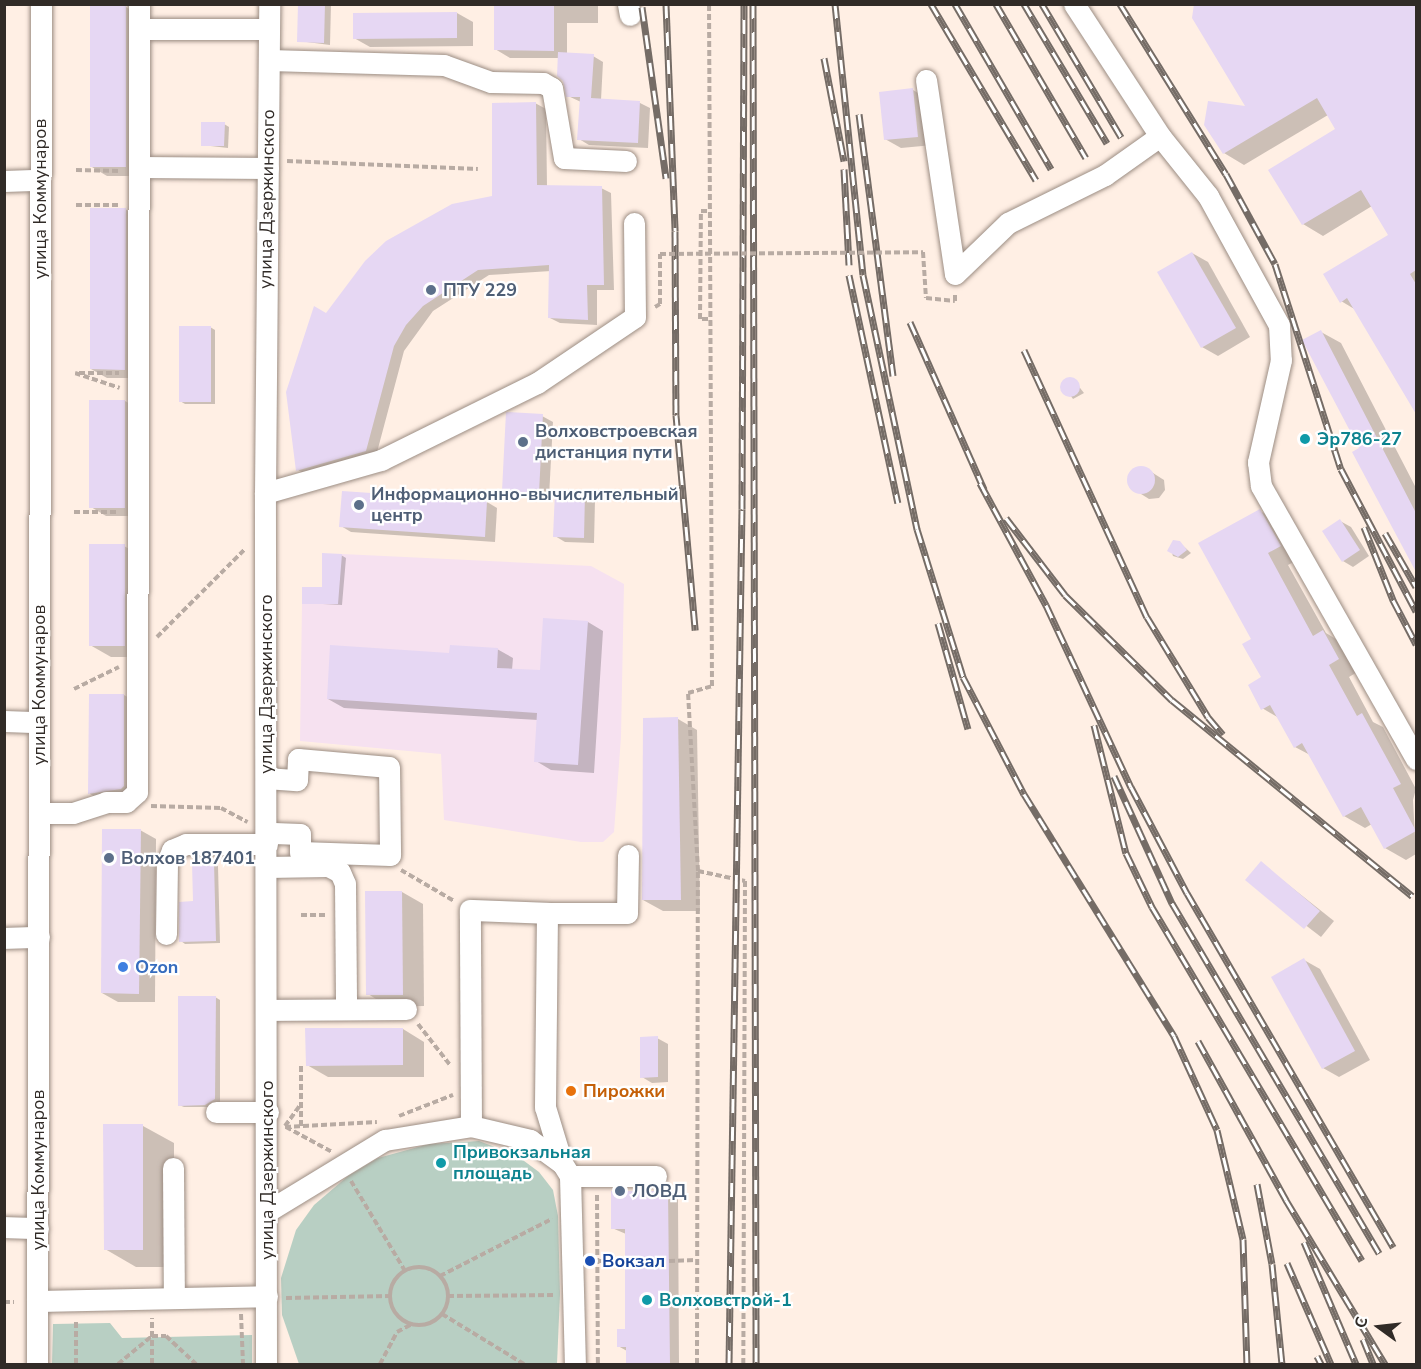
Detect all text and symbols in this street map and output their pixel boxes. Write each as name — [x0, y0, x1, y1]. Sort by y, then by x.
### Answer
street label: улица Дзержинского — [255, 109, 279, 289]
street label: улица Коммунаров — [29, 119, 51, 279]
place label: ПТУ 229 — [443, 279, 517, 301]
marker: ПТУ 229 — [424, 283, 438, 297]
place label: Волховстроевская дистанция пути — [535, 421, 697, 464]
place label: Эр786-27 — [1317, 428, 1402, 450]
marker: Эр786-27 — [1298, 432, 1312, 446]
marker: Волховстроевская дистанция пути — [516, 435, 530, 449]
place label: Информационно-вычислительный центр — [371, 484, 679, 526]
marker: Информационно-вычислительный центр — [352, 498, 366, 512]
street label: улица Дзержинского — [255, 594, 277, 774]
street label: улица Коммунаров — [28, 605, 50, 765]
place label: Волхов 187401 — [121, 847, 255, 869]
marker: Волхов 187401 — [102, 851, 116, 865]
place label: Ozon — [135, 956, 178, 978]
marker: Ozon — [116, 960, 130, 974]
street label: улица Дзержинского — [256, 1080, 278, 1260]
place label: Пирожки — [583, 1080, 665, 1102]
marker: Пирожки — [564, 1084, 578, 1098]
street label: улица Коммунаров — [27, 1090, 49, 1250]
place label: Привокзальная площадь — [453, 1142, 591, 1184]
marker: Привокзальная площадь — [434, 1156, 448, 1170]
place label: ЛОВД — [632, 1180, 687, 1202]
marker: ЛОВД — [613, 1184, 627, 1198]
place label: Вокзал — [602, 1250, 665, 1272]
marker: Вокзал — [583, 1254, 597, 1268]
place label: Волховстрой-1 — [659, 1289, 792, 1311]
marker: Волховстрой-1 — [640, 1293, 654, 1307]
north arrow — [1349, 1297, 1409, 1357]
text: С — [1350, 1314, 1374, 1330]

